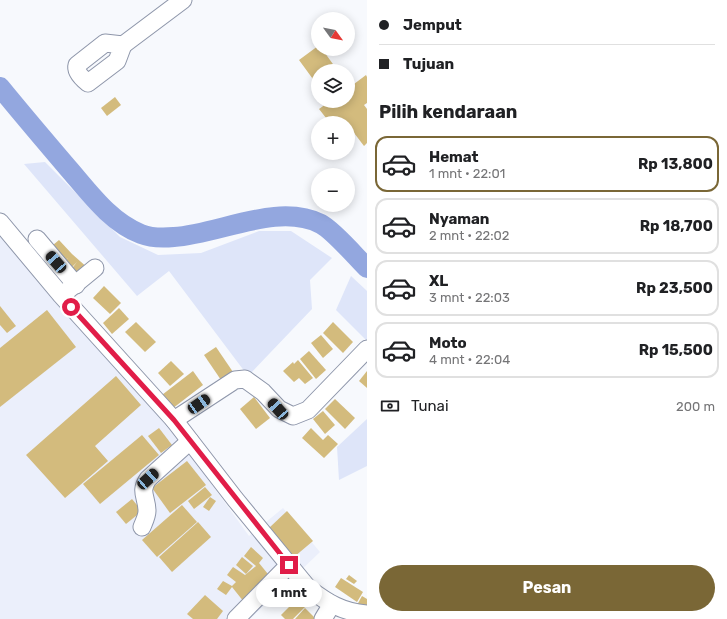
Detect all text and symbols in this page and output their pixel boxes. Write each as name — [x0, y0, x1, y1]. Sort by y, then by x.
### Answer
north arrow — [311, 12, 355, 56]
map controls — [311, 12, 355, 212]
text: Jemput — [403, 16, 462, 34]
text: Tujuan — [403, 55, 454, 73]
button: layers — [311, 64, 355, 108]
text: Pilih kendaraan — [379, 101, 517, 123]
button: + — [311, 116, 355, 160]
icon: car — [381, 146, 417, 182]
text: Hemat — [429, 148, 479, 166]
text: Rp 13,800 — [638, 155, 713, 173]
text: 1 mnt · 22:01 — [429, 166, 505, 181]
button: − — [311, 168, 355, 212]
icon: car — [381, 208, 417, 244]
text: Nyaman — [429, 210, 490, 228]
text: Rp 18,700 — [640, 217, 713, 235]
text: 2 mnt · 22:02 — [429, 228, 509, 243]
car — [44, 249, 68, 275]
icon: car — [381, 270, 417, 306]
text: XL — [429, 272, 448, 290]
text: Rp 23,500 — [636, 279, 713, 297]
text: 3 mnt · 22:03 — [429, 290, 510, 305]
route start — [62, 298, 80, 316]
icon: car — [381, 332, 417, 368]
text: Moto — [429, 334, 467, 352]
text: Rp 15,500 — [639, 341, 713, 359]
text: 4 mnt · 22:04 — [429, 352, 510, 367]
car — [186, 392, 212, 416]
icon: cash — [379, 395, 401, 417]
car — [266, 396, 290, 422]
text: Tunai — [411, 397, 449, 415]
text: 200 m — [676, 399, 715, 414]
car — [135, 467, 161, 491]
route end — [280, 556, 298, 574]
button: Pesan — [379, 565, 715, 611]
callout: 1 mnt — [256, 579, 322, 607]
text: 1 mnt — [271, 585, 307, 600]

